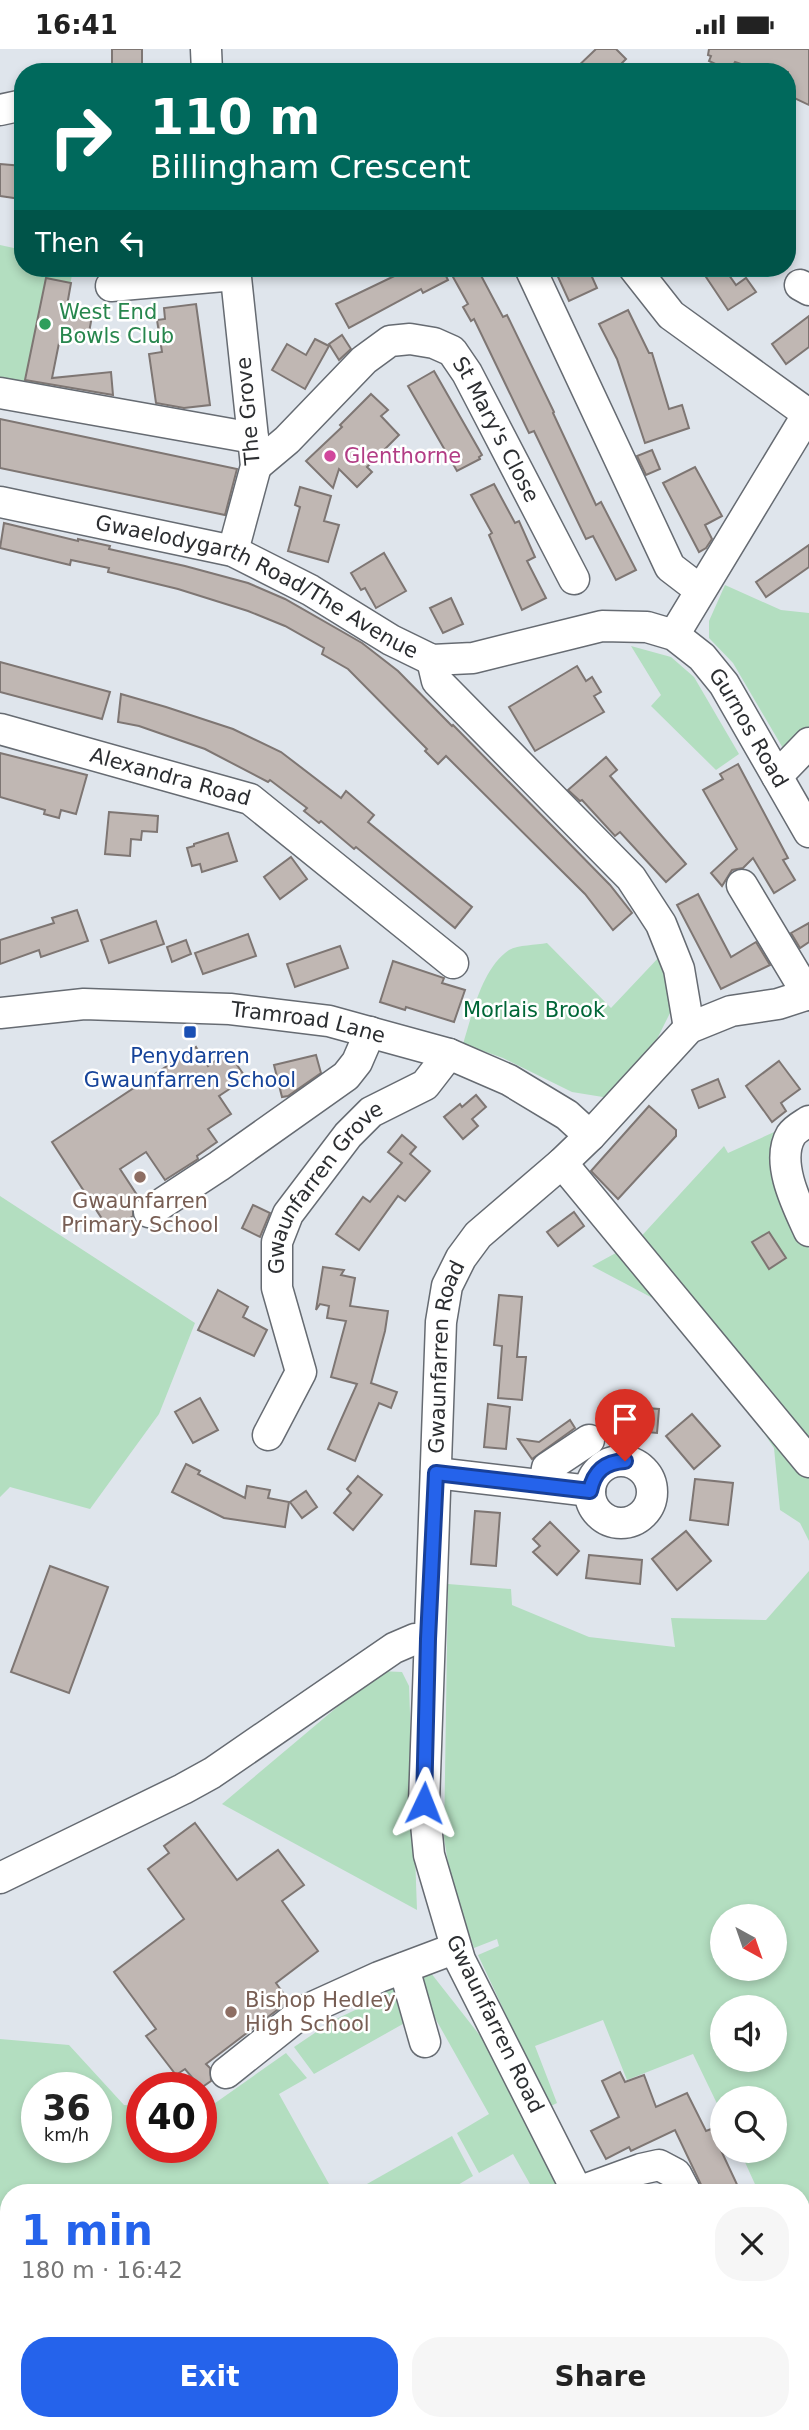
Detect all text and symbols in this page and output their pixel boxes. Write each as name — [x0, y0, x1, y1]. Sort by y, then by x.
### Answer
text: 16:41 — [35, 10, 118, 40]
text: 110 m — [150, 89, 320, 146]
icon: right — [35, 91, 126, 182]
text: Billingham Crescent — [150, 148, 471, 186]
icon: left — [114, 224, 152, 262]
text: Then — [35, 228, 100, 258]
place label: West End Bowls Club — [59, 300, 174, 348]
marker: West End Bowls Club — [37, 316, 53, 332]
street label: St Mary's Close — [448, 352, 544, 506]
street label: The Grove — [231, 356, 265, 467]
place label: Glenthorne — [344, 444, 461, 468]
marker: Glenthorne — [322, 448, 338, 464]
street label: Gwaelodygarth Road/The Avenue — [93, 510, 422, 663]
street label: Gurnos Road — [704, 663, 793, 792]
street label: Alexandra Road — [87, 743, 253, 811]
street label: Tramroad Lane — [229, 997, 388, 1048]
park label: Morlais Brook — [463, 998, 606, 1022]
marker: Penydarren Gwaunfarren School — [182, 1024, 198, 1040]
place label: Penydarren Gwaunfarren School — [84, 1044, 296, 1092]
street label: Gwaunfarren Grove — [265, 1096, 387, 1274]
marker: Gwaunfarren Primary School — [132, 1169, 148, 1185]
place label: Gwaunfarren Primary School — [61, 1189, 219, 1237]
street label: Gwaunfarren Road — [424, 1256, 470, 1454]
pin — [595, 1389, 655, 1461]
icon: arrive — [606, 1400, 644, 1438]
position arrow — [387, 1766, 461, 1840]
north arrow — [710, 1904, 788, 1981]
map controls — [710, 1904, 787, 2163]
street label: Gwaunfarren Road — [441, 1931, 549, 2117]
place label: Bishop Hedley High School — [245, 1988, 396, 2036]
button: sound — [710, 1995, 787, 2072]
marker: Bishop Hedley High School — [223, 2004, 239, 2020]
speed limit sign: 40 — [126, 2072, 217, 2163]
button: search — [710, 2086, 787, 2163]
text: 36 — [42, 2088, 91, 2128]
text: km/h — [44, 2124, 89, 2145]
text: 1 min — [21, 2206, 153, 2255]
button: close — [715, 2207, 789, 2281]
text: 180 m · 16:42 — [21, 2257, 183, 2283]
button: Exit — [21, 2337, 398, 2417]
button: Share — [412, 2337, 789, 2417]

